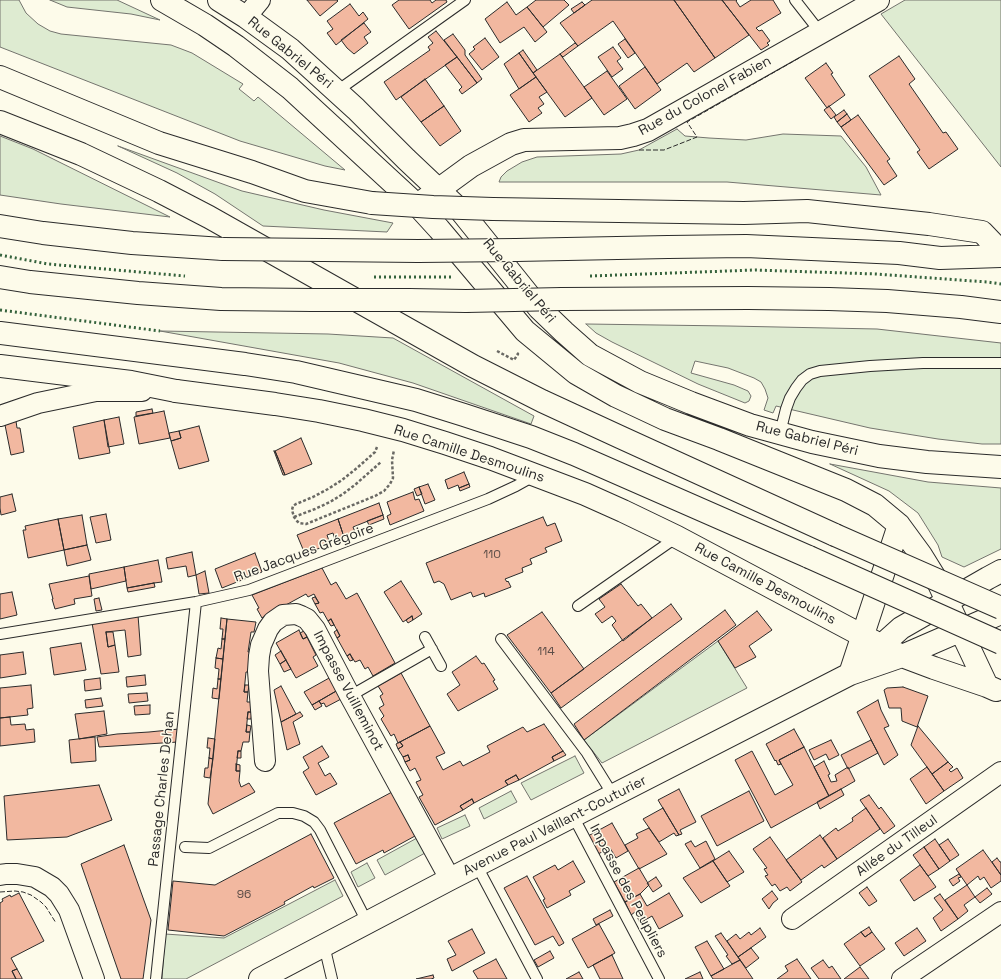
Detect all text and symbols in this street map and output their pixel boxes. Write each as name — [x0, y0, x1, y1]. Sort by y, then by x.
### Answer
street label: Rue Gabriel Péri — [244, 13, 336, 93]
street label: Rue du Colonel Fabien — [636, 53, 774, 139]
street label: Rue Gabriel Péri — [479, 235, 559, 327]
street label: Rue Gabriel Péri — [754, 418, 860, 460]
street label: Rue Camille Desmoulins — [391, 422, 547, 486]
street label: Rue Jacques Grégoire — [232, 520, 376, 586]
street label: Rue Camille Desmoulins — [691, 540, 839, 628]
house number: 110 — [483, 548, 501, 562]
street label: Impasse Vuilleminot — [309, 628, 387, 754]
house number: 114 — [537, 645, 555, 659]
street label: Passage Charles Dehan — [145, 711, 179, 867]
street label: Avenue Paul Vaillant-Couturier — [460, 772, 650, 880]
street label: Allée du Tilleul — [853, 812, 941, 880]
street label: Impasse des Peupliers — [586, 821, 670, 961]
house number: 96 — [237, 888, 251, 902]

